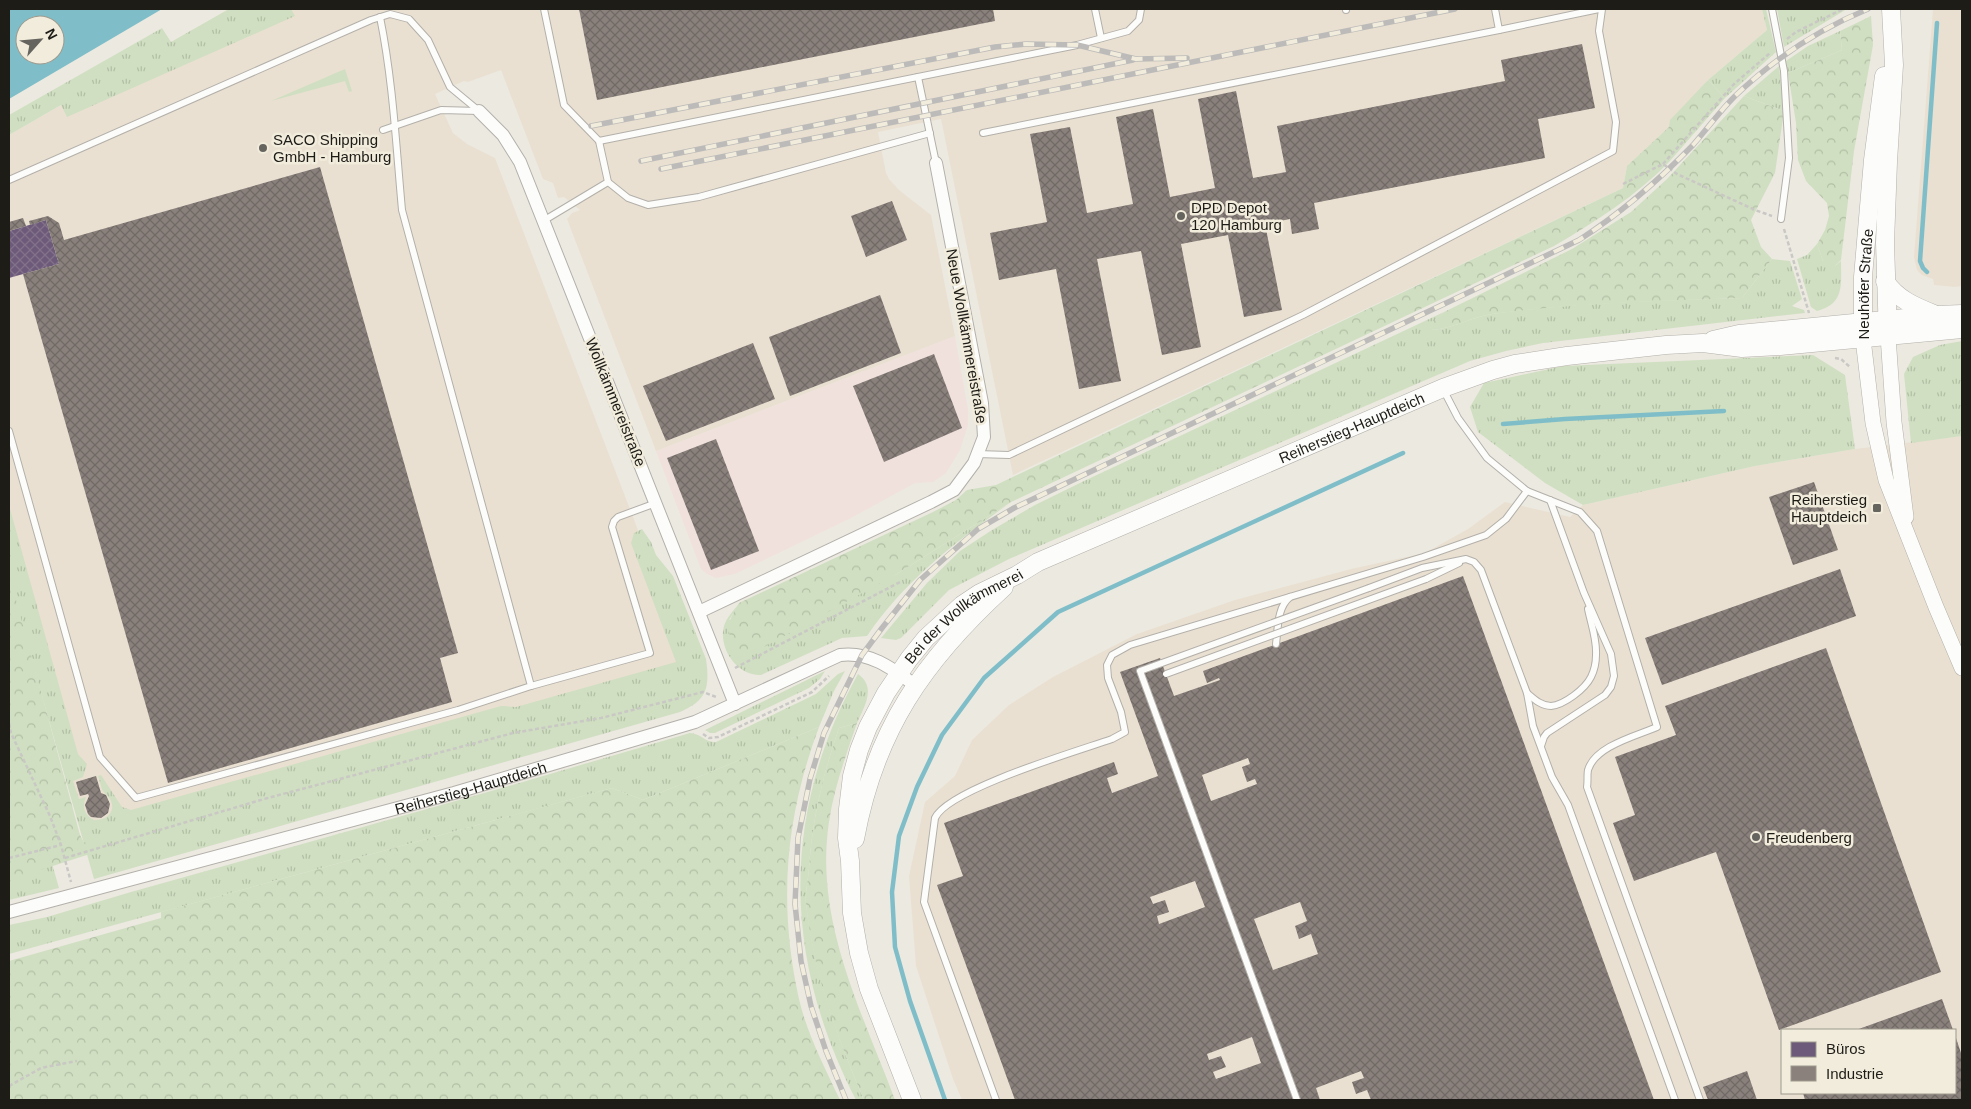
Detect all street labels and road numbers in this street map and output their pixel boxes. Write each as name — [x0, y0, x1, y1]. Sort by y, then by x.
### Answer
street label: Neuhöfer Straße — [1854, 228, 1876, 339]
street label: Neue Wollkämmereistraße — [943, 247, 991, 425]
street label: Wollkämmereistraße — [582, 335, 650, 469]
street label: Reiherstieg-Hauptdeich — [1276, 389, 1427, 466]
street label: Bei der Wollkämmerei — [901, 565, 1026, 667]
street label: Reiherstieg-Hauptdeich — [393, 758, 548, 817]

